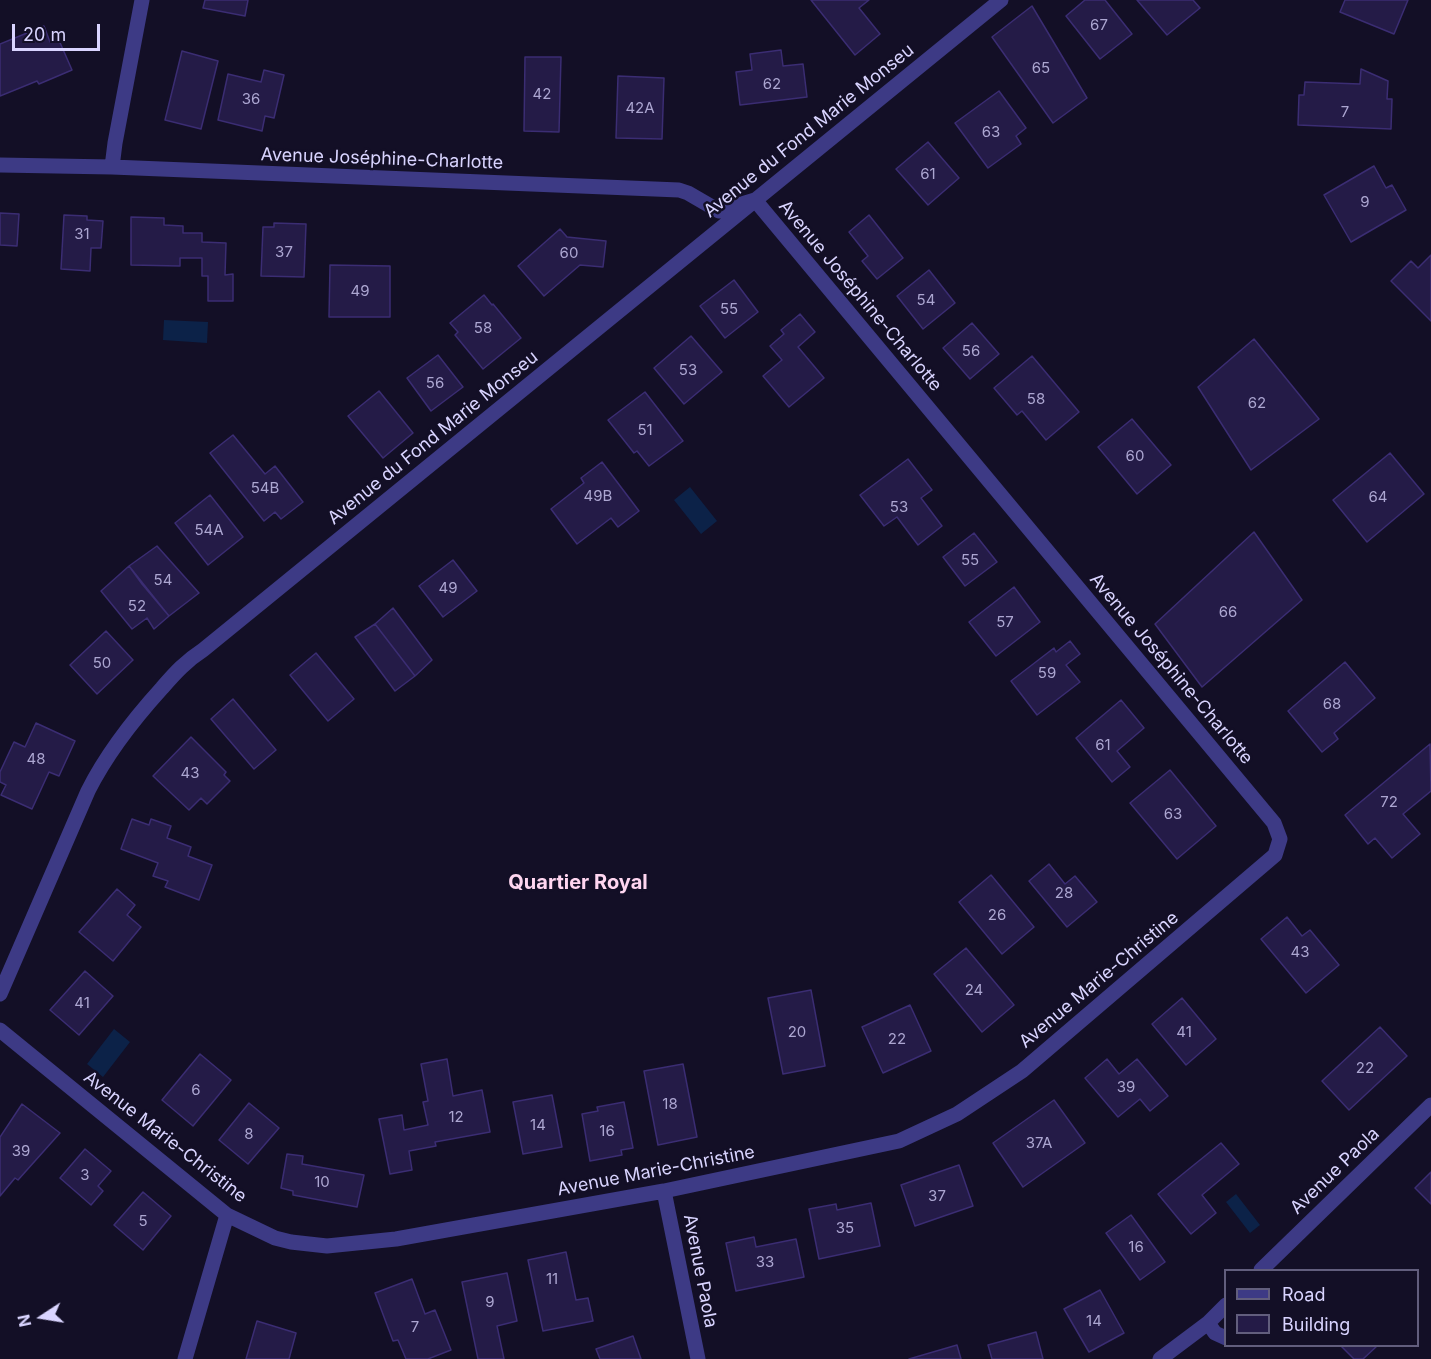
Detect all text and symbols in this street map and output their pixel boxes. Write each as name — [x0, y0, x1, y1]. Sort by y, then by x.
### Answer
scale bar — [15, 12, 104, 50]
house number: 67 — [1090, 16, 1108, 34]
text: 20 m — [23, 24, 66, 45]
street label: Avenue du Fond Marie Monseu — [700, 40, 918, 222]
house number: 65 — [1032, 59, 1050, 77]
house number: 62 — [763, 75, 781, 93]
house number: 42 — [533, 85, 551, 103]
house number: 36 — [242, 90, 260, 108]
house number: 42A — [625, 99, 655, 117]
house number: 7 — [1341, 103, 1349, 121]
house number: 63 — [982, 123, 1000, 141]
street label: Avenue Joséphine-Charlotte — [260, 144, 504, 174]
house number: 61 — [920, 165, 936, 183]
house number: 9 — [1360, 193, 1370, 211]
street label: Avenue Joséphine-Charlotte — [774, 196, 946, 396]
house number: 31 — [74, 225, 90, 243]
house number: 37 — [275, 243, 293, 261]
house number: 60 — [560, 244, 578, 262]
house number: 49 — [351, 282, 369, 300]
house number: 54 — [917, 291, 935, 309]
house number: 55 — [720, 300, 738, 318]
house number: 58 — [474, 319, 492, 337]
house number: 56 — [962, 342, 980, 360]
street label: Avenue du Fond Marie Monseu — [324, 347, 542, 529]
house number: 53 — [679, 361, 697, 379]
house number: 56 — [426, 374, 444, 392]
house number: 58 — [1027, 390, 1045, 408]
house number: 62 — [1248, 394, 1266, 412]
house number: 51 — [637, 421, 653, 439]
house number: 60 — [1126, 447, 1144, 465]
house number: 54B — [251, 479, 279, 497]
house number: 49B — [584, 487, 612, 505]
house number: 64 — [1369, 488, 1387, 506]
house number: 53 — [890, 498, 908, 516]
house number: 54A — [194, 521, 224, 539]
house number: 55 — [961, 551, 979, 569]
street label: Avenue Joséphine-Charlotte — [1085, 569, 1257, 769]
house number: 54 — [154, 571, 172, 589]
house number: 49 — [439, 579, 457, 597]
house number: 52 — [128, 597, 146, 615]
house number: 66 — [1219, 603, 1237, 621]
house number: 57 — [996, 613, 1014, 631]
house number: 50 — [93, 654, 111, 672]
house number: 59 — [1038, 664, 1056, 682]
house number: 68 — [1323, 695, 1341, 713]
house number: 61 — [1095, 736, 1111, 754]
house number: 48 — [27, 750, 45, 768]
house number: 43 — [181, 764, 199, 782]
house number: 72 — [1380, 793, 1398, 811]
house number: 63 — [1164, 805, 1182, 823]
district label: Quartier Royal — [508, 871, 648, 895]
house number: 28 — [1055, 884, 1073, 902]
house number: 26 — [988, 906, 1006, 924]
street label: Avenue Marie-Christine — [1015, 907, 1183, 1053]
house number: 43 — [1291, 943, 1309, 961]
house number: 24 — [965, 981, 983, 999]
house number: 41 — [74, 994, 90, 1012]
house number: 20 — [788, 1023, 806, 1041]
house number: 41 — [1176, 1023, 1192, 1041]
house number: 22 — [888, 1030, 906, 1048]
house number: 22 — [1356, 1059, 1374, 1077]
street label: Avenue Marie-Christine — [79, 1067, 251, 1207]
house number: 39 — [1117, 1078, 1135, 1096]
house number: 6 — [191, 1081, 201, 1099]
house number: 18 — [662, 1095, 678, 1113]
house number: 12 — [448, 1108, 464, 1126]
house number: 14 — [530, 1116, 546, 1134]
house number: 16 — [599, 1122, 615, 1140]
street label: Avenue Paola — [1286, 1123, 1384, 1219]
house number: 8 — [244, 1125, 254, 1143]
house number: 37A — [1026, 1134, 1052, 1152]
street label: Avenue Marie-Christine — [555, 1141, 757, 1201]
house number: 39 — [12, 1142, 30, 1160]
house number: 3 — [80, 1166, 90, 1184]
house number: 10 — [314, 1173, 330, 1191]
house number: 37 — [928, 1187, 946, 1205]
house number: 5 — [138, 1212, 148, 1230]
street label: Avenue Paola — [678, 1212, 722, 1330]
house number: 35 — [836, 1219, 854, 1237]
house number: 16 — [1128, 1238, 1144, 1256]
house number: 33 — [756, 1253, 774, 1271]
legend — [1224, 1269, 1419, 1347]
house number: 11 — [546, 1270, 558, 1288]
text: Road — [1282, 1284, 1325, 1305]
north arrow — [12, 1287, 72, 1347]
house number: 9 — [485, 1293, 495, 1311]
house number: 14 — [1086, 1312, 1102, 1330]
text: N — [13, 1313, 35, 1329]
text: Building — [1282, 1314, 1350, 1335]
house number: 7 — [411, 1318, 419, 1336]

